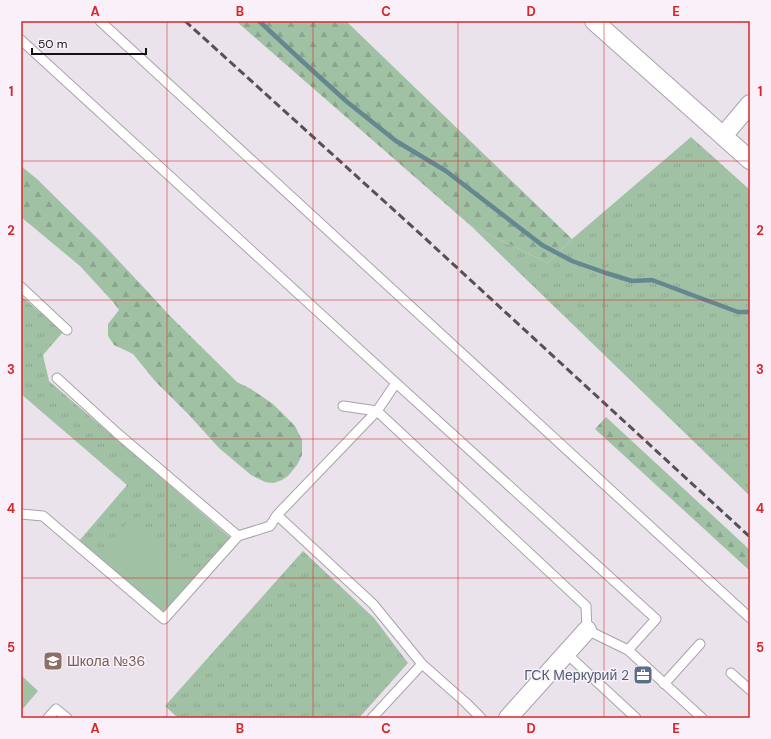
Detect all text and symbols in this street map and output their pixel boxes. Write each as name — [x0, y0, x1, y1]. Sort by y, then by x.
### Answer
text: A — [90, 3, 100, 20]
text: B — [236, 3, 244, 20]
text: C — [381, 3, 391, 20]
text: D — [526, 3, 536, 20]
text: E — [672, 3, 680, 20]
scale bar — [32, 30, 146, 56]
text: 50 m — [38, 36, 67, 52]
text: 1 — [9, 83, 13, 100]
text: 1 — [758, 83, 762, 100]
text: 2 — [7, 222, 15, 239]
text: 2 — [756, 222, 764, 239]
text: 3 — [7, 361, 15, 378]
text: 3 — [756, 361, 764, 378]
text: 4 — [7, 500, 15, 517]
text: 4 — [756, 500, 764, 517]
text: 5 — [7, 639, 15, 656]
text: 5 — [756, 639, 764, 656]
school or university icon: Школа №36 — [42, 650, 64, 672]
place label: Школа №36 — [67, 652, 145, 670]
office icon: ГСК Меркурий 2 — [632, 664, 654, 686]
place label: ГСК Меркурий 2 — [524, 666, 629, 684]
text: A — [90, 720, 100, 737]
text: B — [236, 720, 244, 737]
text: C — [381, 720, 391, 737]
text: D — [526, 720, 536, 737]
text: E — [672, 720, 680, 737]

